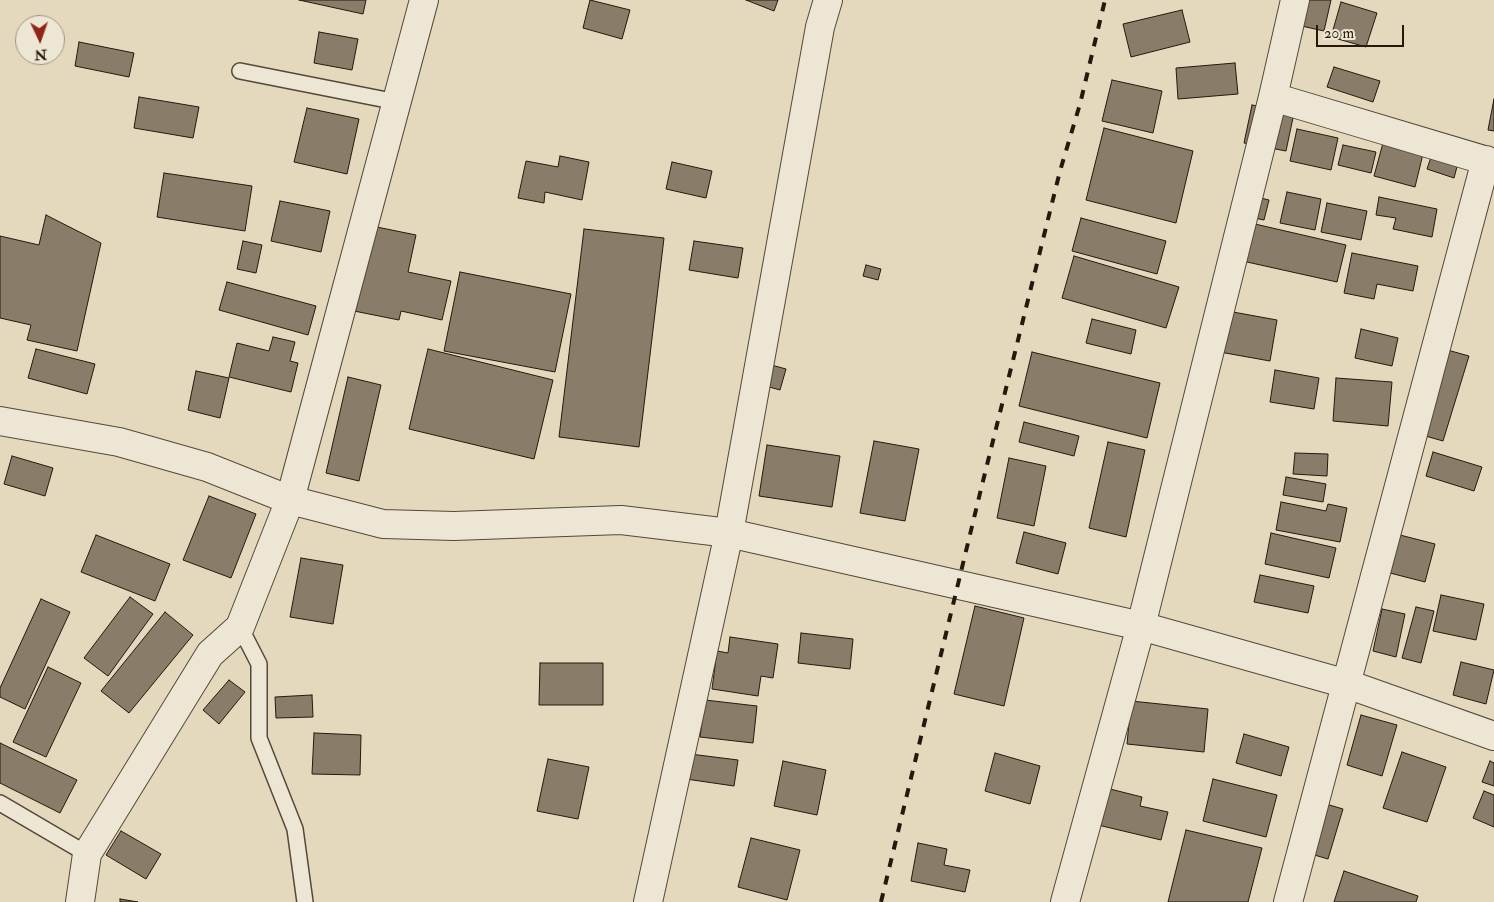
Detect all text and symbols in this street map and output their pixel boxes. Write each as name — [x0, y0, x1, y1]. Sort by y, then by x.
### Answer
north arrow — [15, 15, 65, 65]
scale bar — [1319, 15, 1406, 47]
text: 20 m — [1324, 24, 1354, 43]
text: N — [34, 46, 47, 63]

